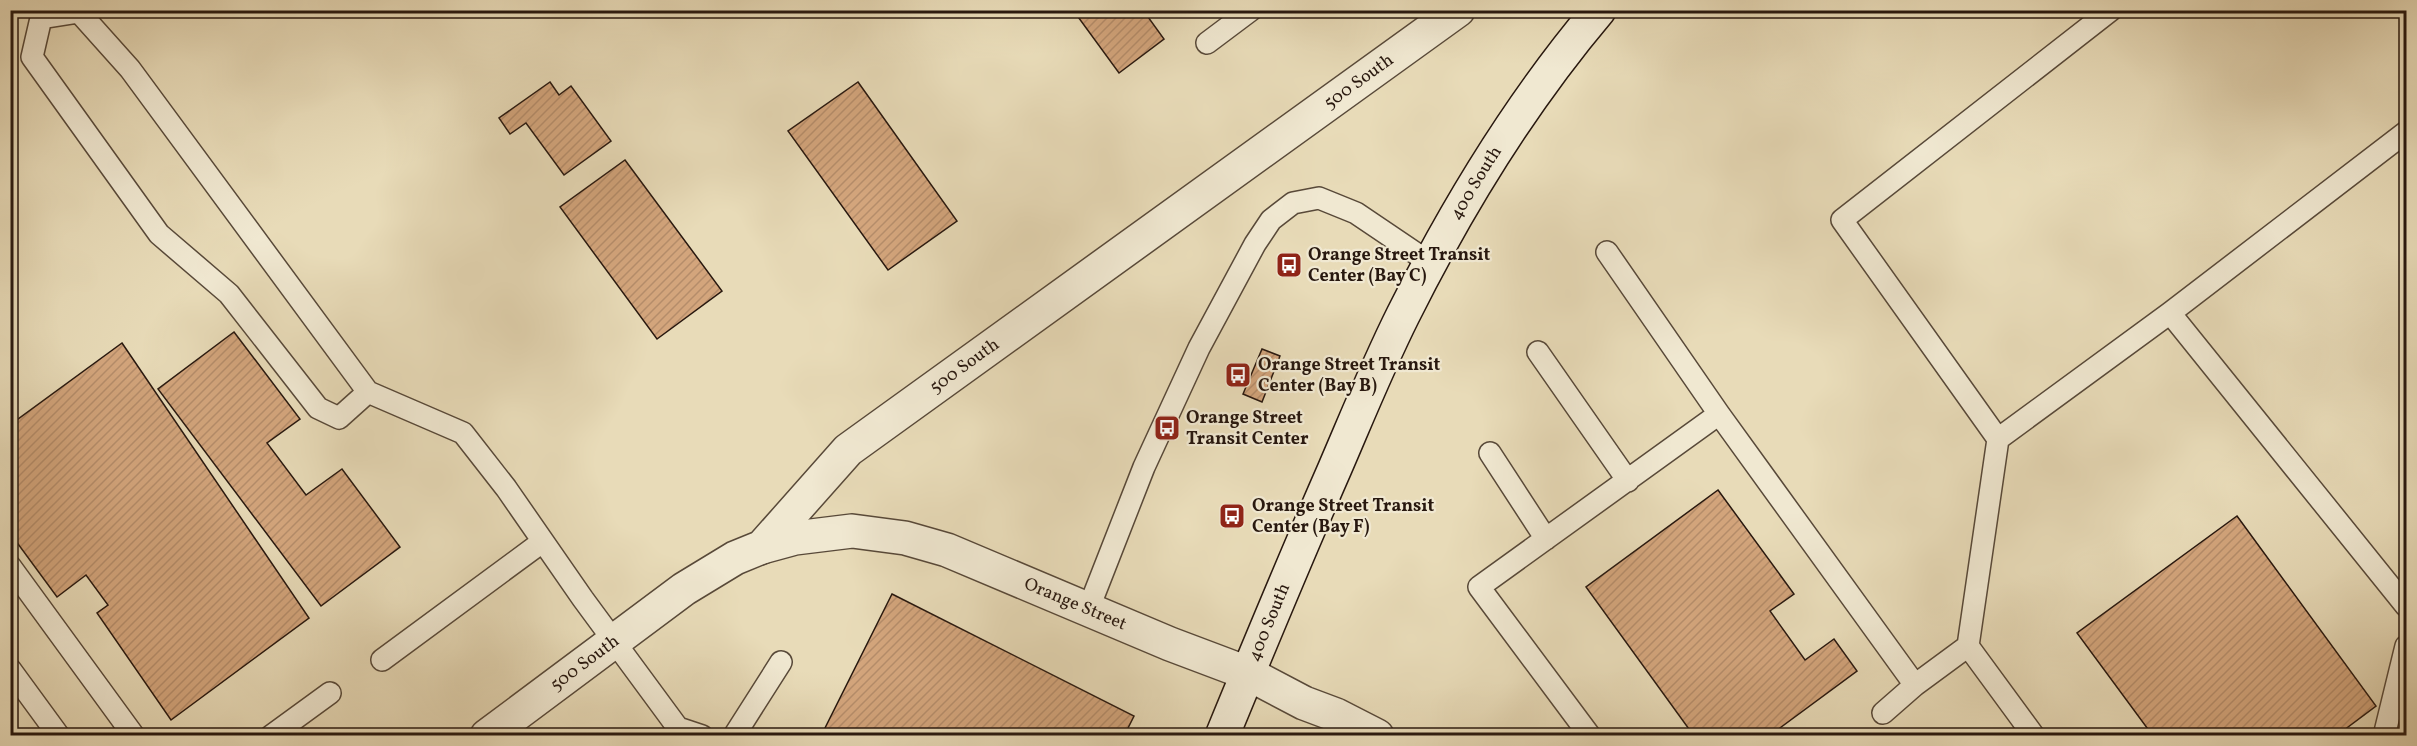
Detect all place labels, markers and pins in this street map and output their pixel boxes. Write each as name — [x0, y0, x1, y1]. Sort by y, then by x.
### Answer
place label: Orange Street Transit Center (Bay C) — [1308, 243, 1491, 289]
bus stop icon: Orange Street Transit Center (Bay C) — [1274, 250, 1304, 280]
place label: Orange Street Transit Center (Bay B) — [1258, 353, 1441, 399]
bus stop icon: Orange Street Transit Center (Bay B) — [1223, 360, 1253, 390]
place label: Orange Street Transit Center — [1186, 406, 1309, 452]
bus stop icon: Orange Street Transit Center — [1152, 413, 1182, 443]
place label: Orange Street Transit Center (Bay F) — [1252, 494, 1435, 540]
bus stop icon: Orange Street Transit Center (Bay F) — [1217, 501, 1247, 531]

